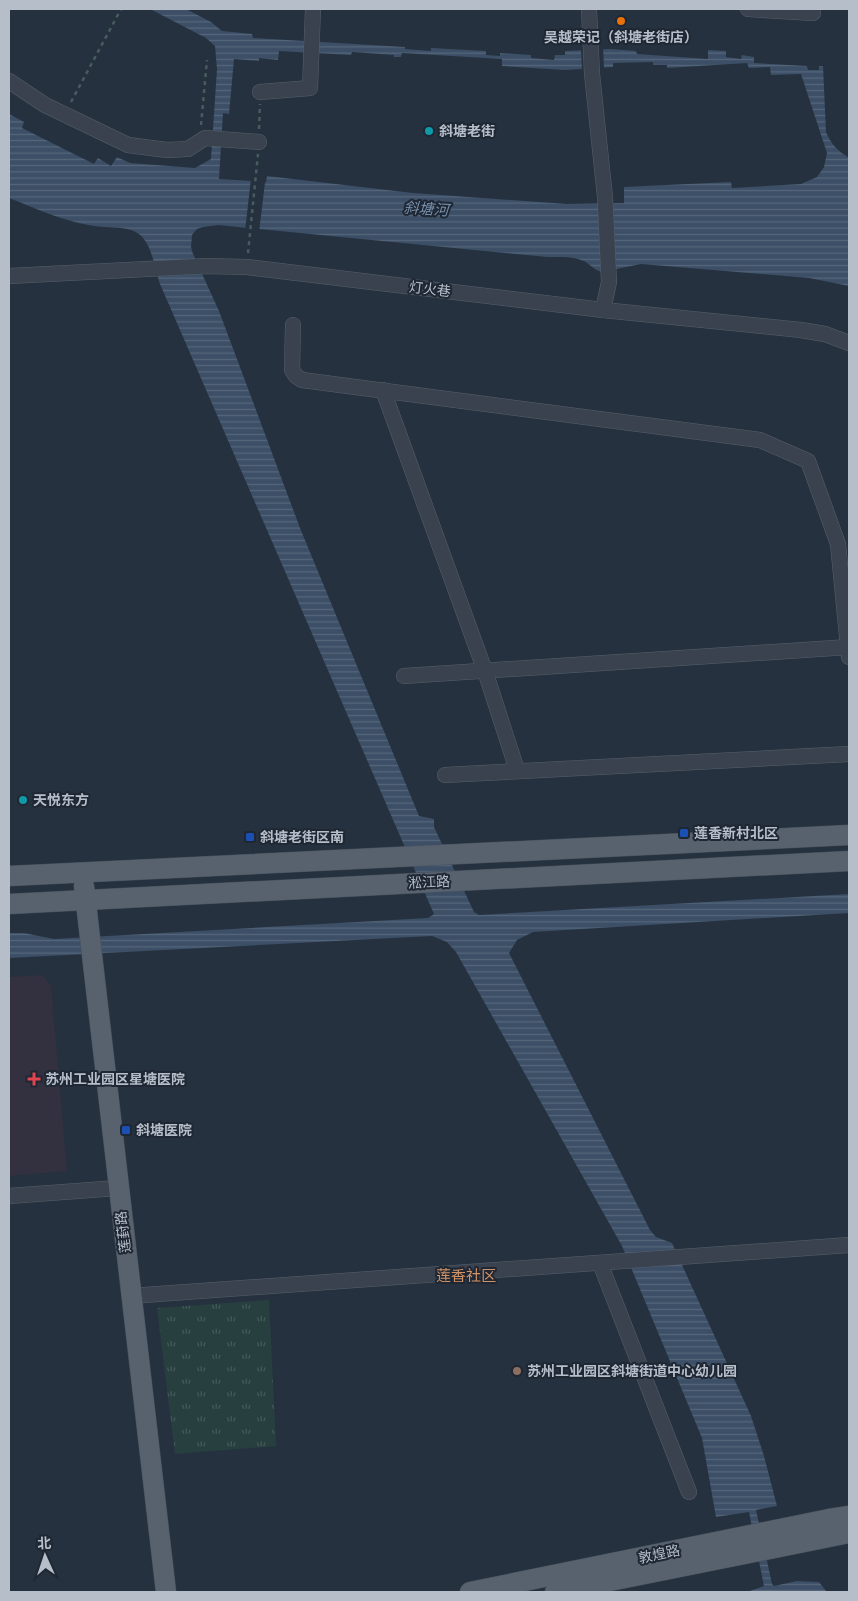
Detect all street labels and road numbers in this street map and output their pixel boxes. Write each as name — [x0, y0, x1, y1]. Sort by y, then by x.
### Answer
street label: 灯火巷 — [408, 278, 452, 300]
street label: 淞江路 — [408, 872, 450, 892]
street label: 莲葑路 — [112, 1210, 134, 1254]
street label: 敦煌路 — [637, 1541, 681, 1567]

